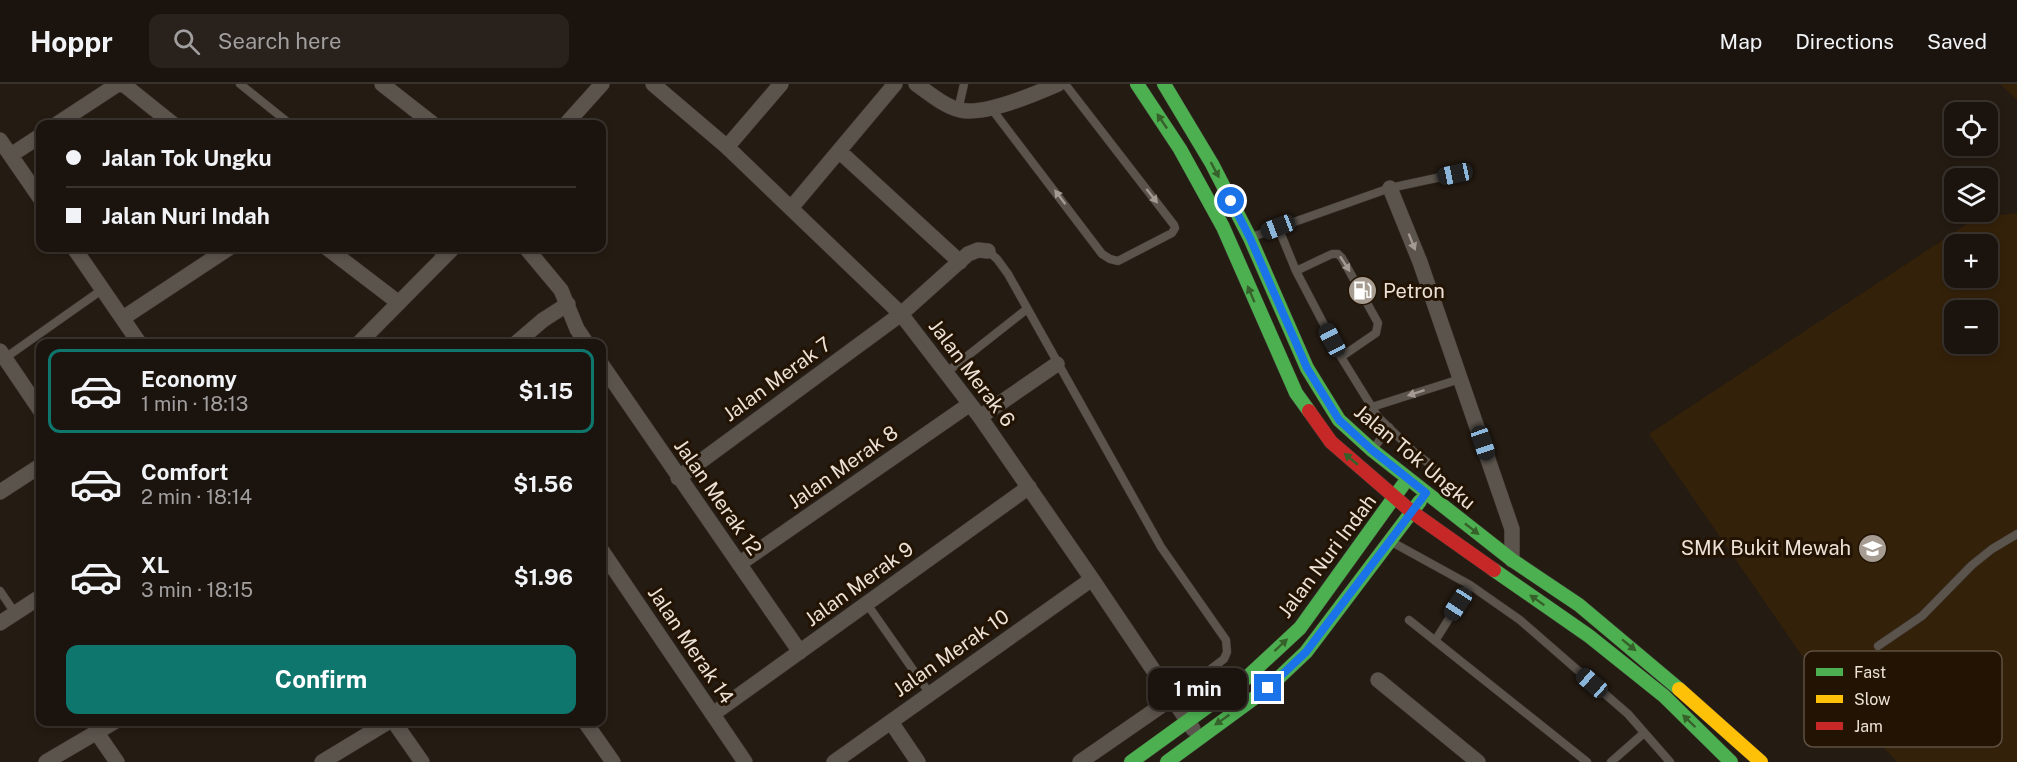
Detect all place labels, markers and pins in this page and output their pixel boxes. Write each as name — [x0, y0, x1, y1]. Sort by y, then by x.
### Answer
fuel station icon: Petron — [1346, 275, 1378, 307]
place label: Petron — [1383, 279, 1445, 303]
school or university icon: SMK Bukit Mewah — [1856, 532, 1888, 564]
place label: SMK Bukit Mewah — [1681, 536, 1851, 560]

